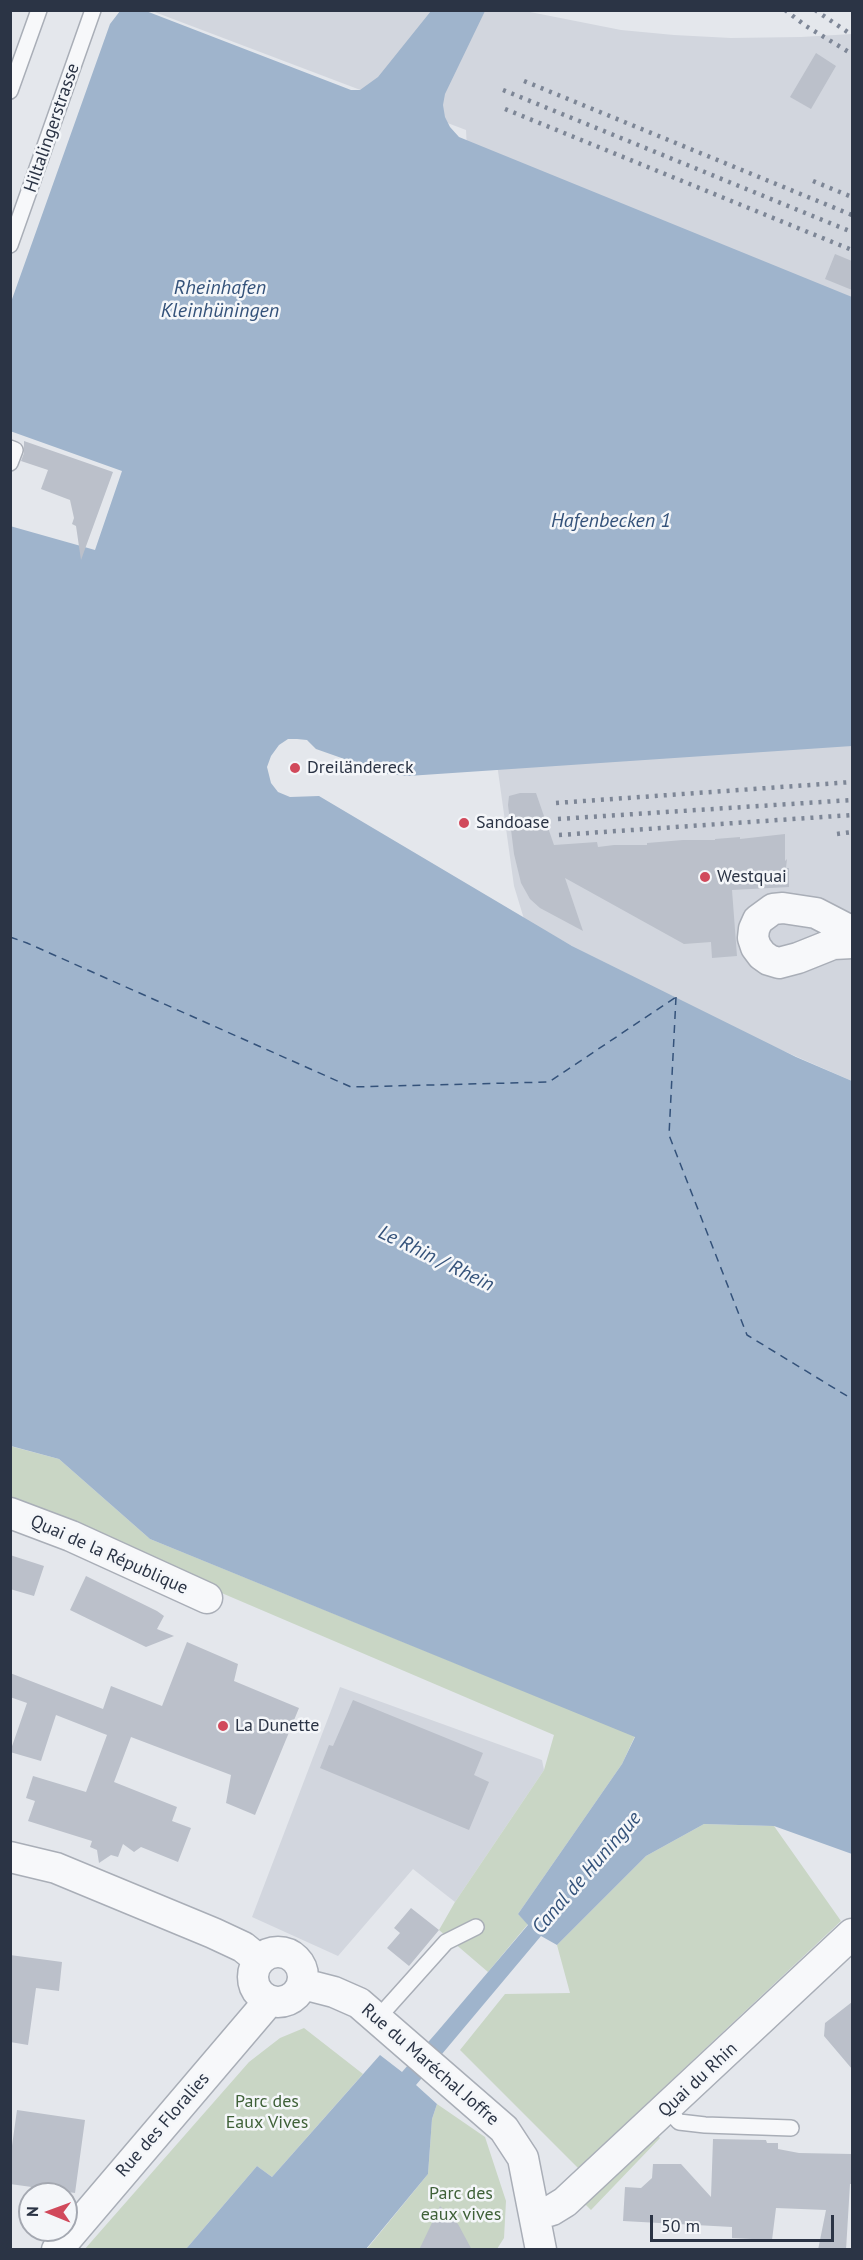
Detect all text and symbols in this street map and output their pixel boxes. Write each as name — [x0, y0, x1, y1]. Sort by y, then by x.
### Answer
street label: Hiltalingerstrasse — [20, 61, 84, 195]
water label: Rheinhafen Kleinhüningen — [161, 276, 279, 323]
water label: Hafenbecken 1 — [551, 509, 671, 533]
place label: Dreiländereck — [307, 757, 414, 779]
marker: Dreiländereck — [288, 761, 302, 775]
place label: Sandoase — [476, 812, 549, 834]
marker: Sandoase — [457, 816, 471, 830]
place label: Westquai — [717, 866, 787, 888]
marker: Westquai — [698, 870, 712, 884]
water label: Le Rhin / Rhein — [374, 1221, 498, 1297]
street label: Quai de la République — [27, 1511, 191, 1599]
place label: La Dunette — [235, 1715, 319, 1737]
marker: La Dunette — [216, 1719, 230, 1733]
water label: Canal de Huningue — [527, 1807, 647, 1939]
street label: Rue du Maréchal Joffre — [357, 1999, 503, 2131]
street label: Quai du Rhin — [654, 2038, 742, 2122]
street label: Rue des Floralies — [112, 2068, 214, 2182]
park label: Parc des Eaux Vives — [226, 2091, 308, 2134]
north arrow — [18, 2182, 78, 2242]
park label: Parc des eaux vives — [421, 2183, 501, 2226]
scale bar — [653, 2203, 838, 2241]
text: N — [22, 2206, 42, 2217]
text: 50 m — [661, 2214, 700, 2237]

